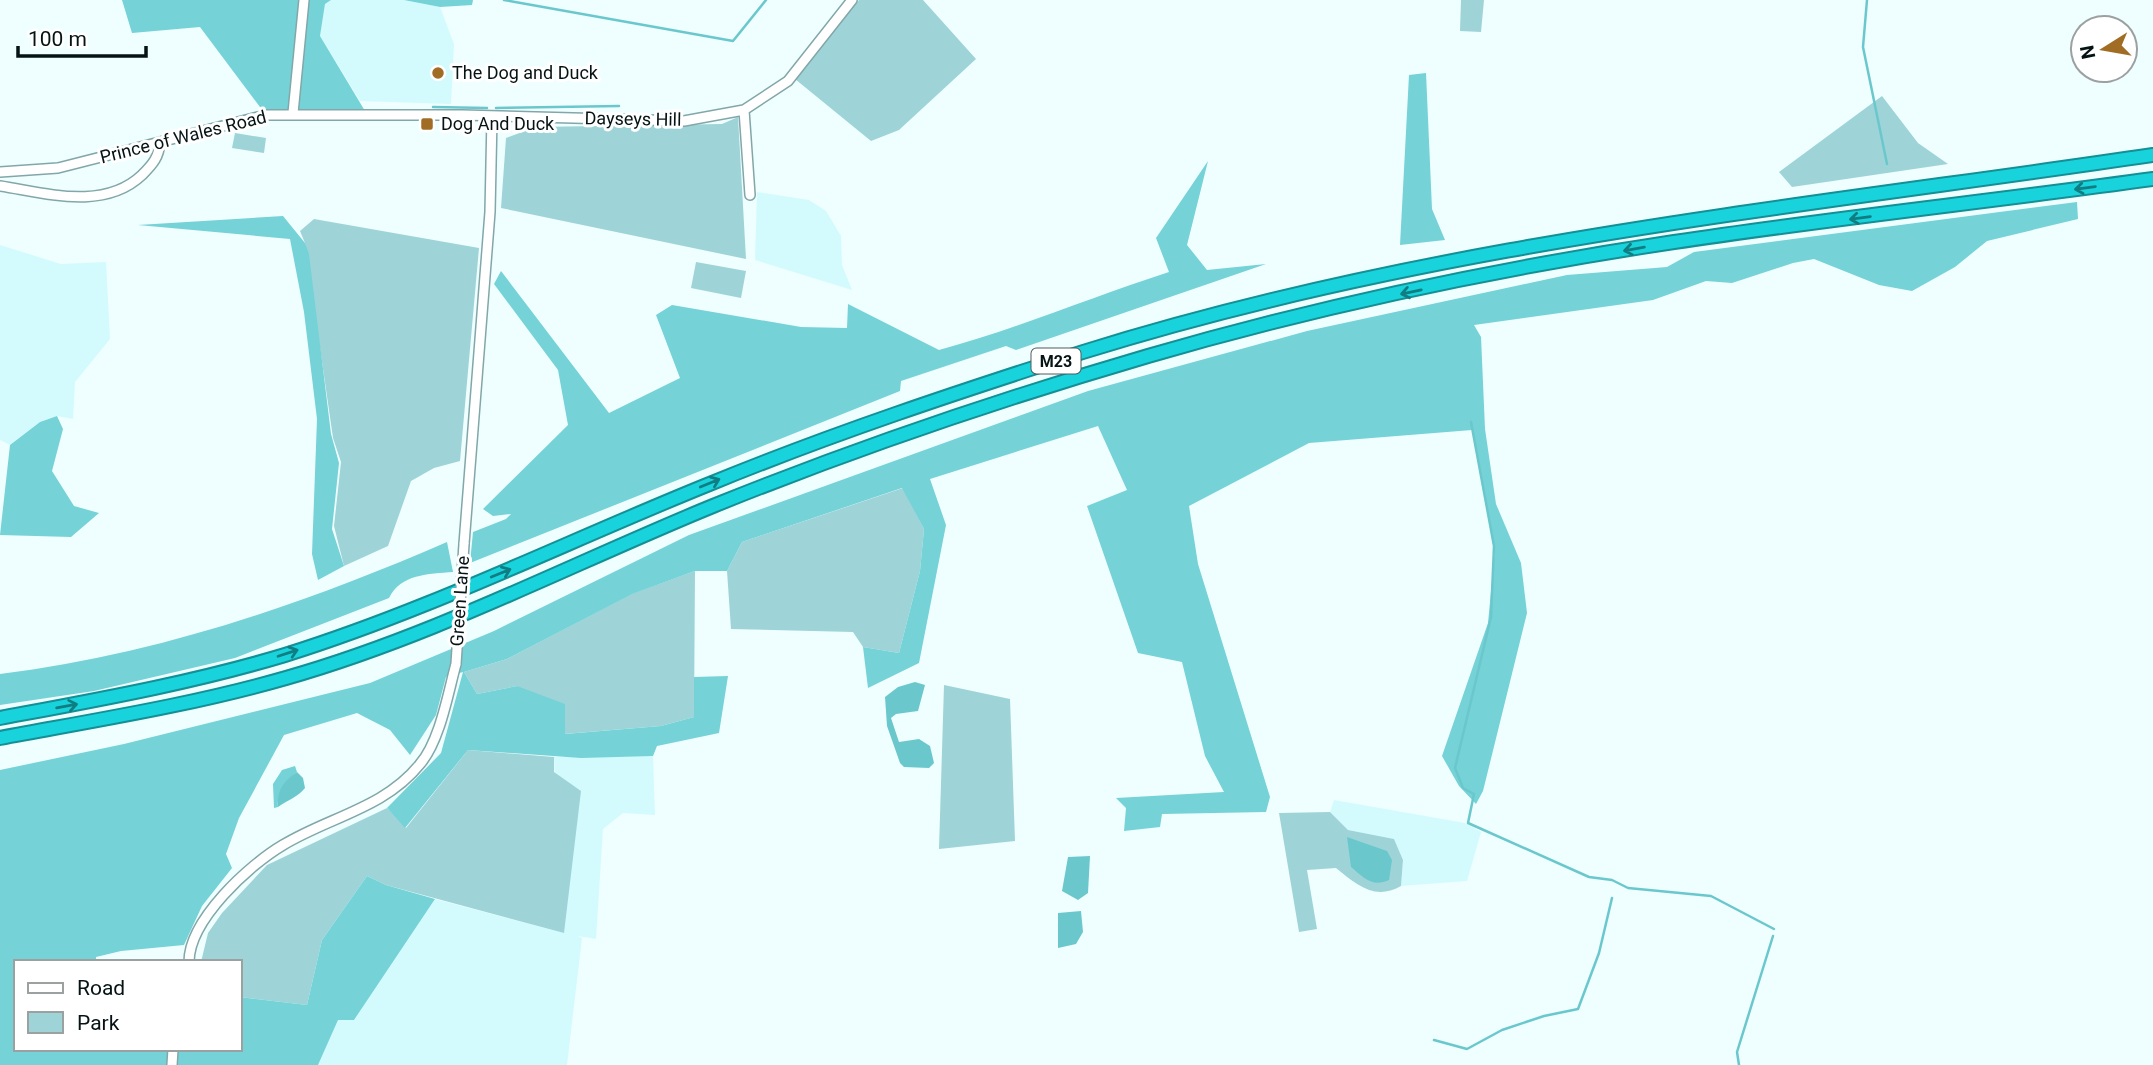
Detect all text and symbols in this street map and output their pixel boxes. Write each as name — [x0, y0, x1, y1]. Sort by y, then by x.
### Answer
scale bar — [18, 14, 145, 58]
north arrow — [2069, 14, 2139, 84]
text: 100 m — [28, 27, 87, 51]
text: N — [2075, 43, 2100, 61]
place label: The Dog and Duck — [452, 62, 599, 83]
marker: The Dog and Duck — [430, 65, 446, 81]
street label: Prince of Wales Road — [98, 106, 268, 167]
street label: Dayseys Hill — [584, 107, 682, 130]
place label: Dog And Duck — [441, 113, 555, 134]
marker: Dog And Duck — [419, 116, 435, 132]
one-way arrow — [2075, 182, 2097, 195]
one-way arrow — [1849, 212, 1872, 225]
one-way arrow — [1624, 243, 1646, 256]
one-way arrow — [1400, 286, 1423, 300]
road number: M23 — [1032, 348, 1080, 374]
one-way arrow — [699, 476, 721, 489]
street label: Green Lane — [446, 555, 473, 647]
one-way arrow — [490, 565, 511, 578]
one-way arrow — [277, 646, 299, 658]
one-way arrow — [55, 698, 78, 712]
legend — [14, 960, 242, 1051]
text: Road — [77, 976, 125, 1000]
text: Park — [77, 1011, 120, 1035]

